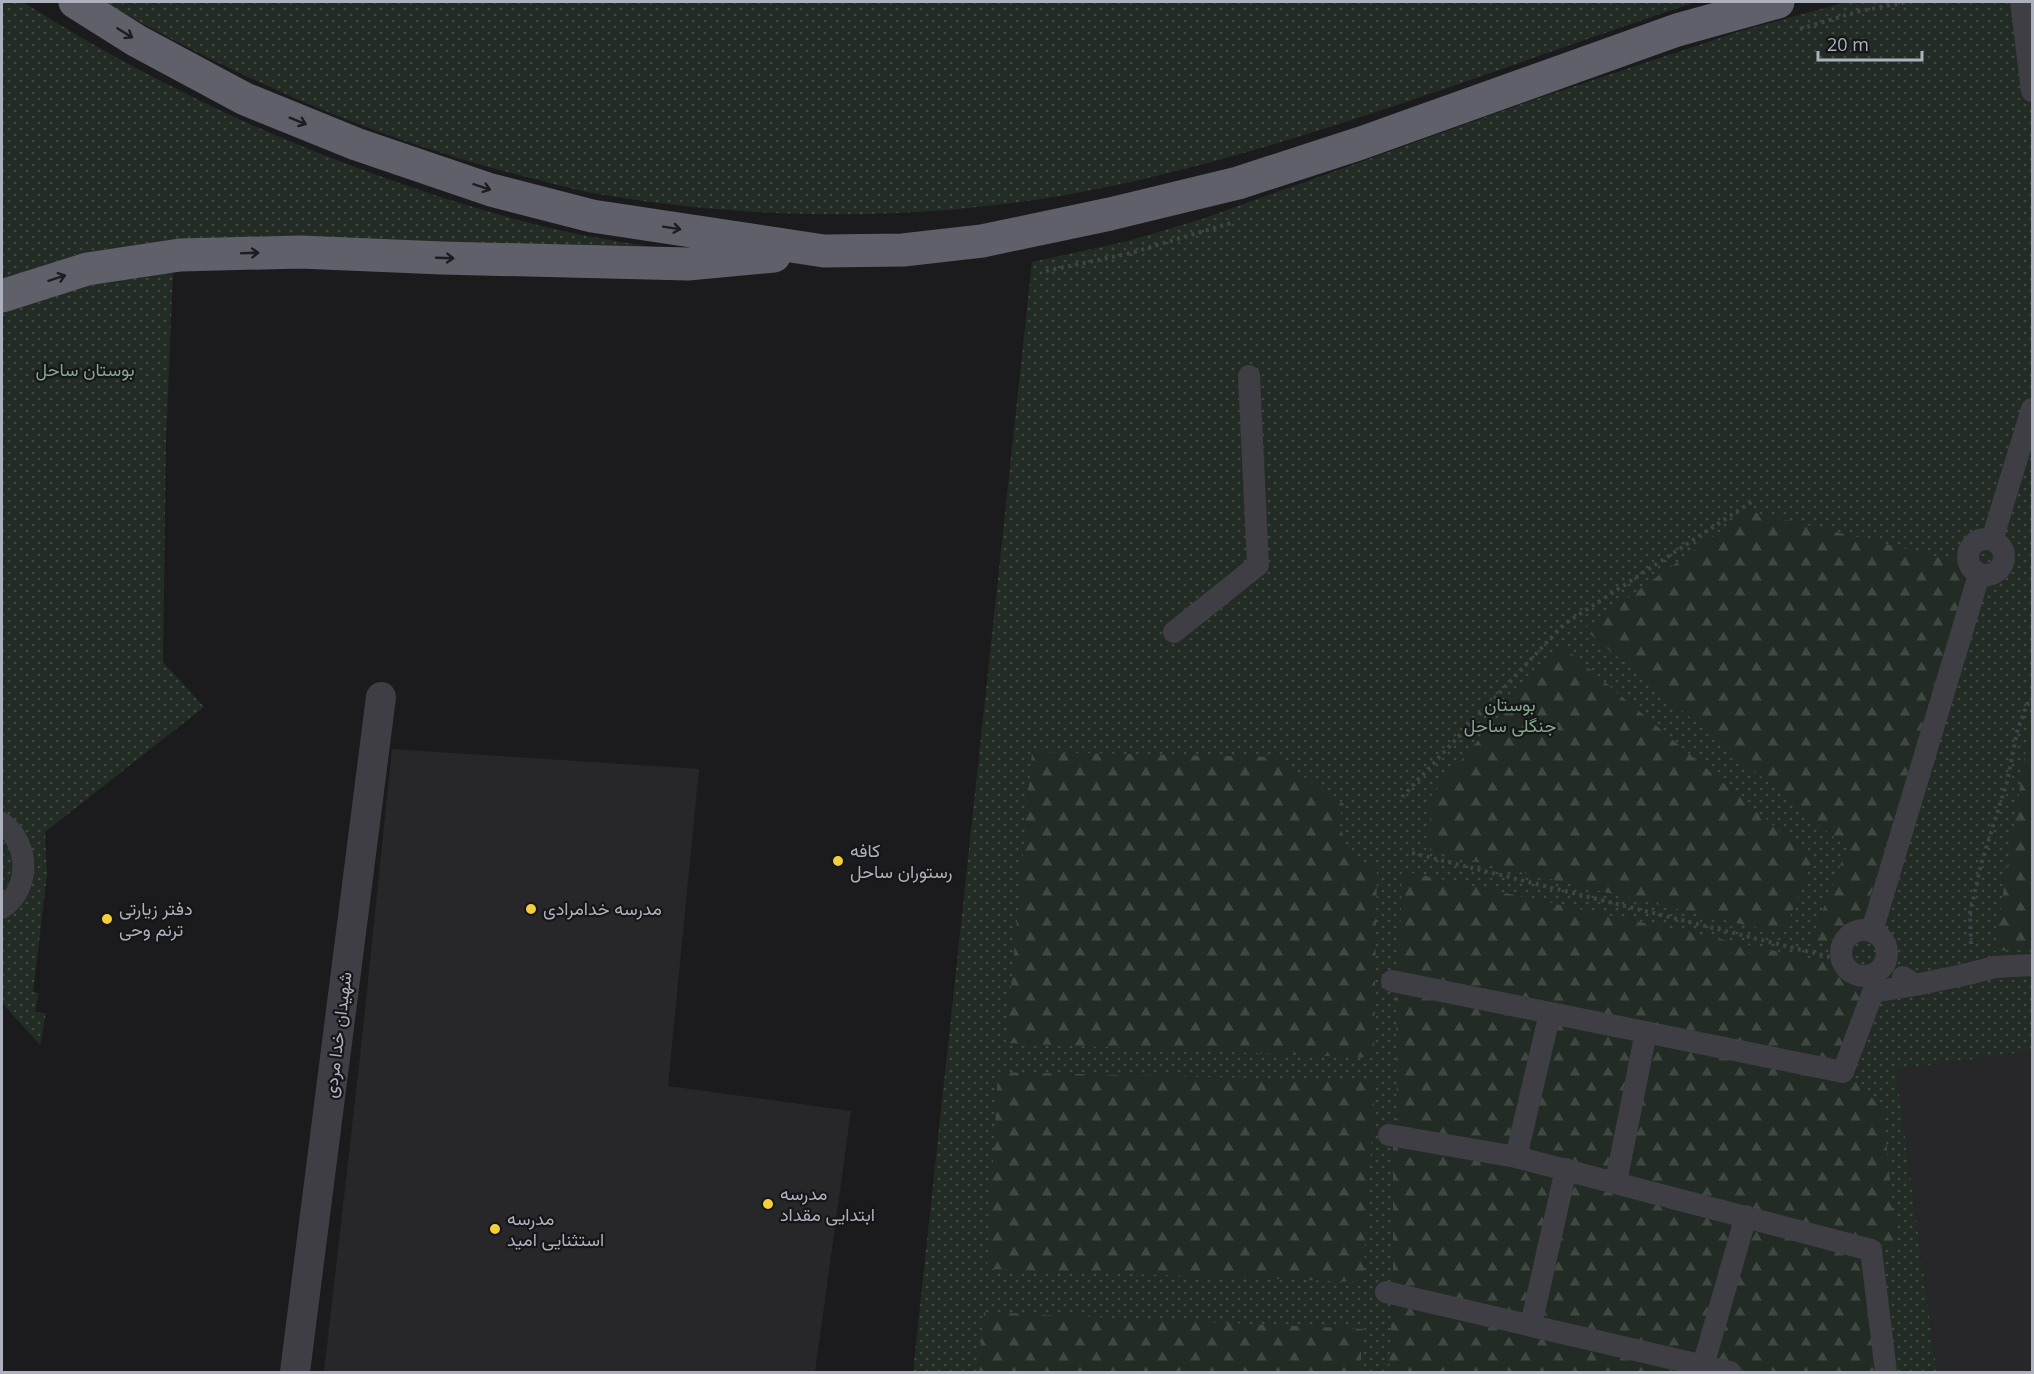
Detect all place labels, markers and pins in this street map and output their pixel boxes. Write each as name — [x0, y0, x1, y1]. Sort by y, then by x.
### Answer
place label: کافه رستوران ساحل — [850, 838, 952, 883]
marker: کافه رستوران ساحل — [831, 854, 845, 868]
place label: دفتر زیارتی ترنم وحی — [119, 896, 193, 942]
place label: مدرسه خدامرادی — [543, 896, 662, 920]
marker: مدرسه خدامرادی — [524, 902, 538, 916]
marker: دفتر زیارتی ترنم وحی — [100, 912, 114, 926]
place label: مدرسه ابتدایی مقداد — [780, 1181, 875, 1226]
marker: مدرسه ابتدایی مقداد — [761, 1197, 775, 1211]
place label: مدرسه استثنایی امید — [507, 1206, 604, 1251]
marker: مدرسه استثنایی امید — [488, 1222, 502, 1236]

